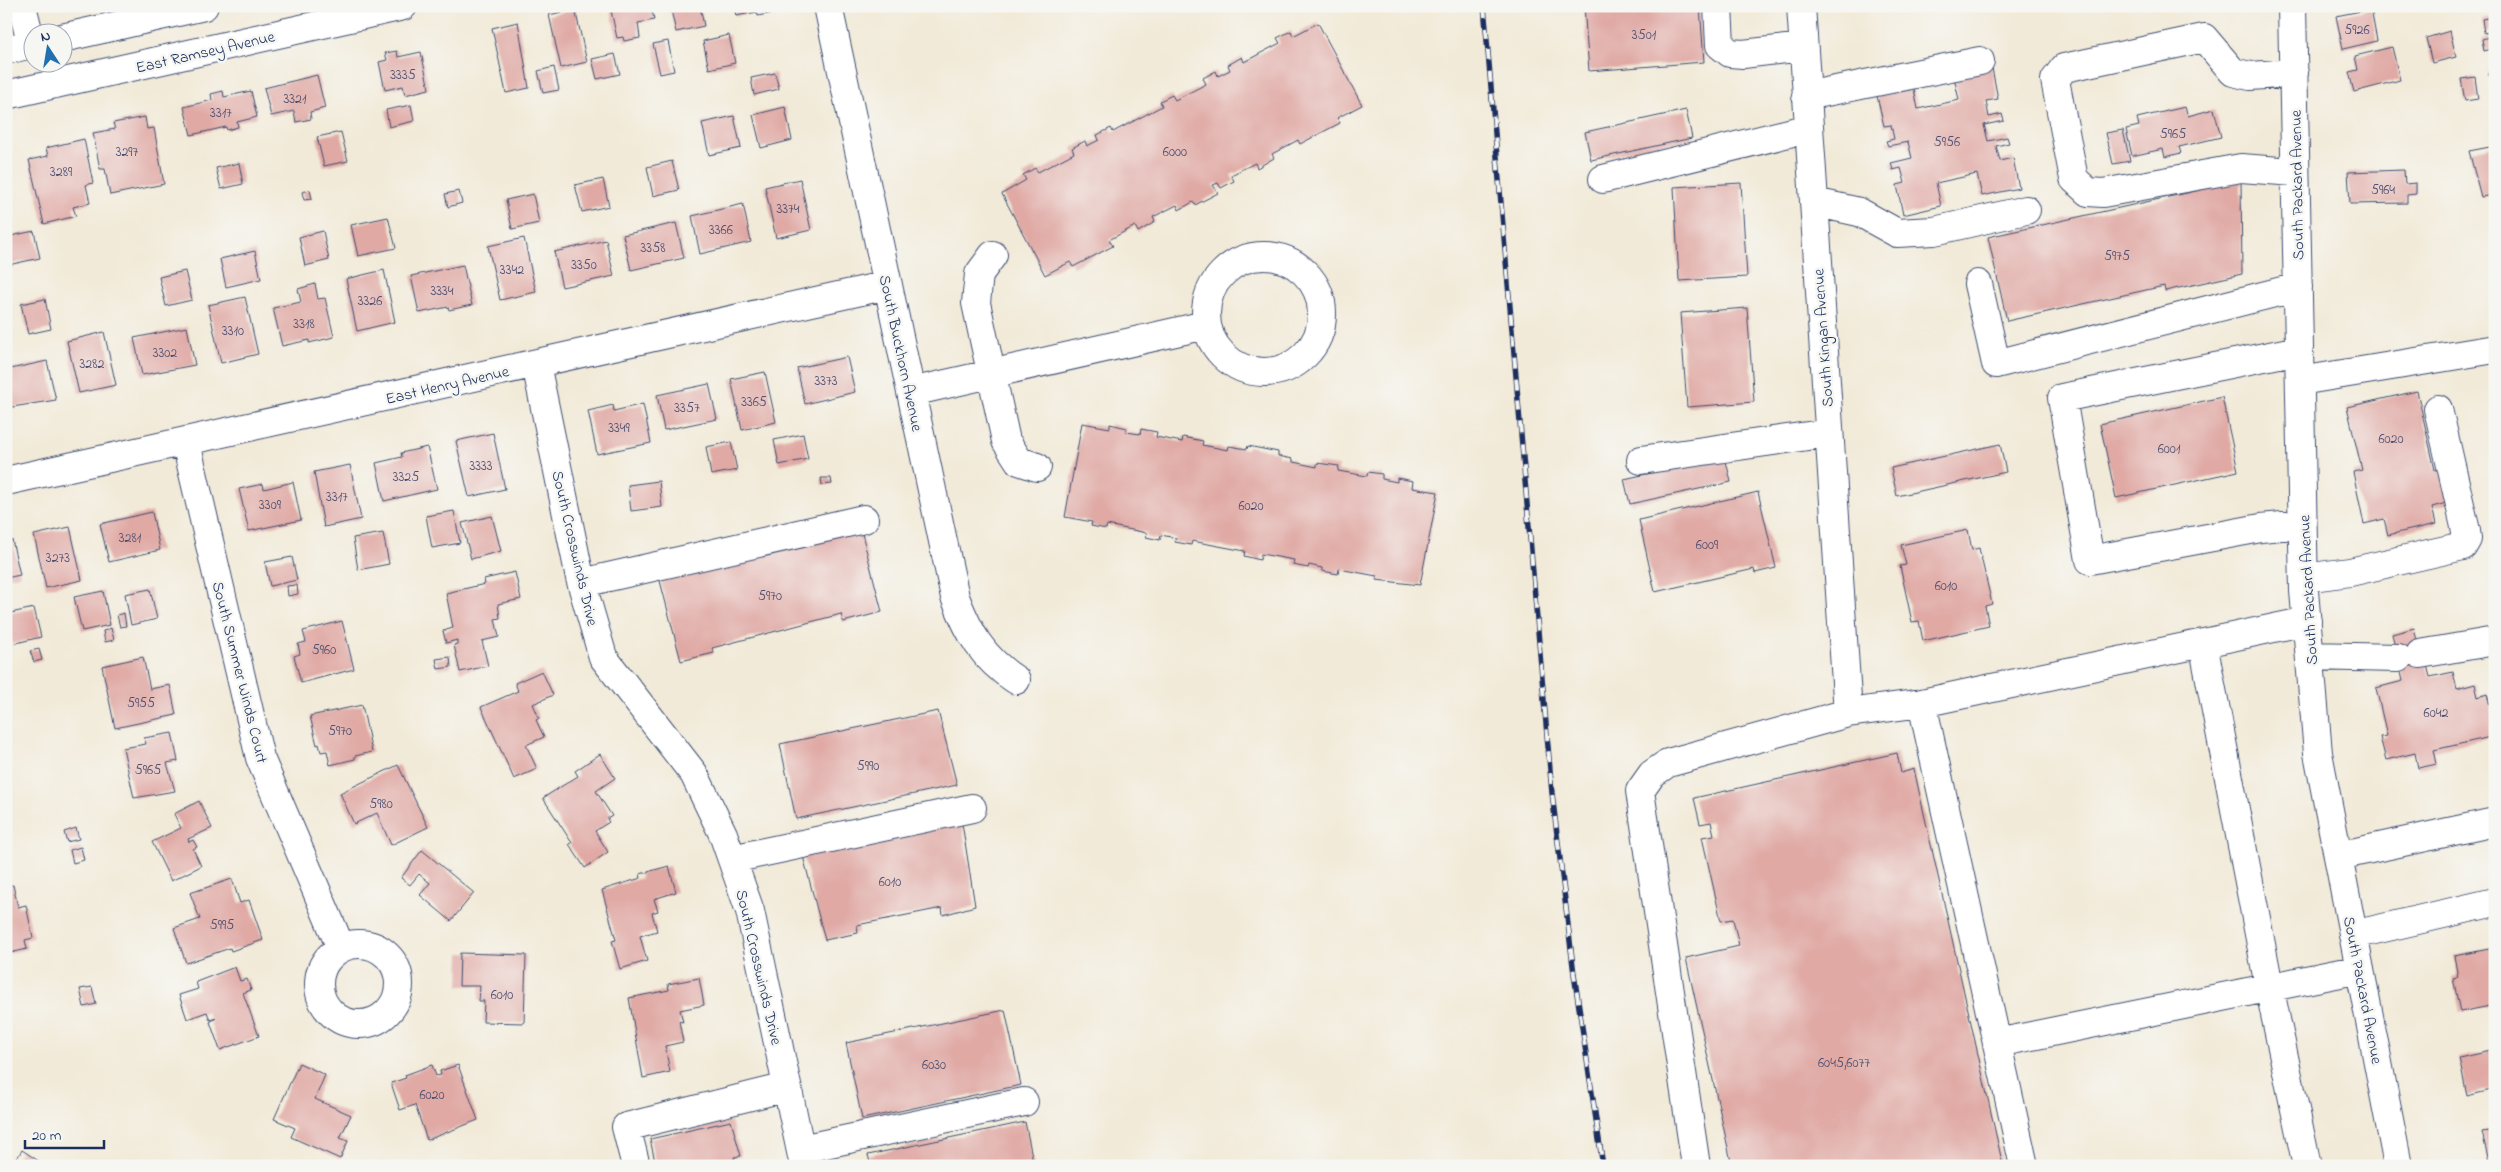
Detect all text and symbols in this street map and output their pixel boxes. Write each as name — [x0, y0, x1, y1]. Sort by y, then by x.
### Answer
house number: 5926 — [2344, 20, 2370, 41]
north arrow — [22, 22, 72, 72]
text: N — [39, 25, 52, 48]
street label: East Ramsey Avenue — [134, 25, 278, 81]
house number: 3501 — [1632, 25, 1657, 46]
house number: 3335 — [390, 65, 416, 86]
house number: 3321 — [284, 89, 307, 110]
house number: 3317 — [210, 103, 232, 124]
street label: South Packard Avenue — [2285, 109, 2311, 260]
house number: 5965 — [2160, 124, 2186, 145]
house number: 5956 — [1934, 132, 1960, 153]
house number: 3297 — [116, 142, 139, 163]
house number: 6000 — [1163, 142, 1187, 163]
house number: 3289 — [50, 162, 73, 183]
house number: 5964 — [2371, 180, 2395, 201]
house number: 3374 — [776, 199, 800, 220]
house number: 3366 — [709, 220, 733, 241]
house number: 3358 — [641, 238, 665, 259]
house number: 5975 — [2104, 246, 2130, 267]
house number: 3350 — [571, 255, 597, 276]
house number: 3342 — [500, 260, 524, 281]
street label: South Kingan Avenue — [1807, 267, 1841, 408]
street label: South Buckhorn Avenue — [872, 273, 929, 435]
house number: 3334 — [430, 281, 454, 302]
house number: 3326 — [358, 291, 382, 312]
house number: 3318 — [293, 314, 315, 335]
house number: 3310 — [222, 321, 244, 342]
house number: 3302 — [153, 343, 177, 364]
house number: 3282 — [80, 354, 105, 375]
street label: East Henry Avenue — [383, 360, 512, 412]
house number: 3373 — [814, 371, 838, 392]
house number: 3365 — [741, 392, 767, 413]
house number: 3357 — [674, 398, 700, 419]
house number: 3349 — [608, 418, 631, 439]
house number: 6020 — [2378, 429, 2404, 450]
house number: 6001 — [2158, 439, 2181, 460]
house number: 3333 — [469, 456, 493, 477]
house number: 3325 — [393, 467, 419, 488]
street label: South Crosswinds Drive — [544, 468, 604, 629]
house number: 3317 — [326, 487, 348, 508]
house number: 3309 — [259, 495, 282, 516]
house number: 6020 — [1238, 496, 1264, 517]
street label: South Packard Avenue — [2293, 513, 2325, 666]
house number: 3281 — [119, 528, 142, 549]
house number: 6009 — [1696, 535, 1719, 556]
house number: 3273 — [46, 548, 70, 569]
house number: 6010 — [1935, 576, 1957, 597]
street label: South Summer Winds Court — [205, 579, 273, 767]
house number: 5970 — [758, 586, 782, 607]
house number: 5960 — [312, 640, 336, 661]
house number: 5955 — [127, 693, 155, 714]
house number: 6042 — [2424, 703, 2449, 724]
house number: 5970 — [328, 721, 352, 742]
house number: 5990 — [857, 756, 879, 777]
house number: 5965 — [135, 760, 161, 781]
house number: 5980 — [369, 794, 393, 815]
house number: 6010 — [879, 872, 901, 893]
street label: South Crosswinds Drive — [728, 887, 788, 1048]
street label: South Packard Avenue — [2336, 914, 2388, 1067]
house number: 5995 — [210, 915, 234, 936]
house number: 6010 — [491, 985, 513, 1006]
house number: 6045,6077 — [1818, 1053, 1870, 1074]
house number: 6030 — [922, 1055, 946, 1076]
house number: 6020 — [419, 1085, 445, 1106]
scale bar — [25, 1117, 104, 1149]
text: 20 m — [32, 1125, 62, 1147]

